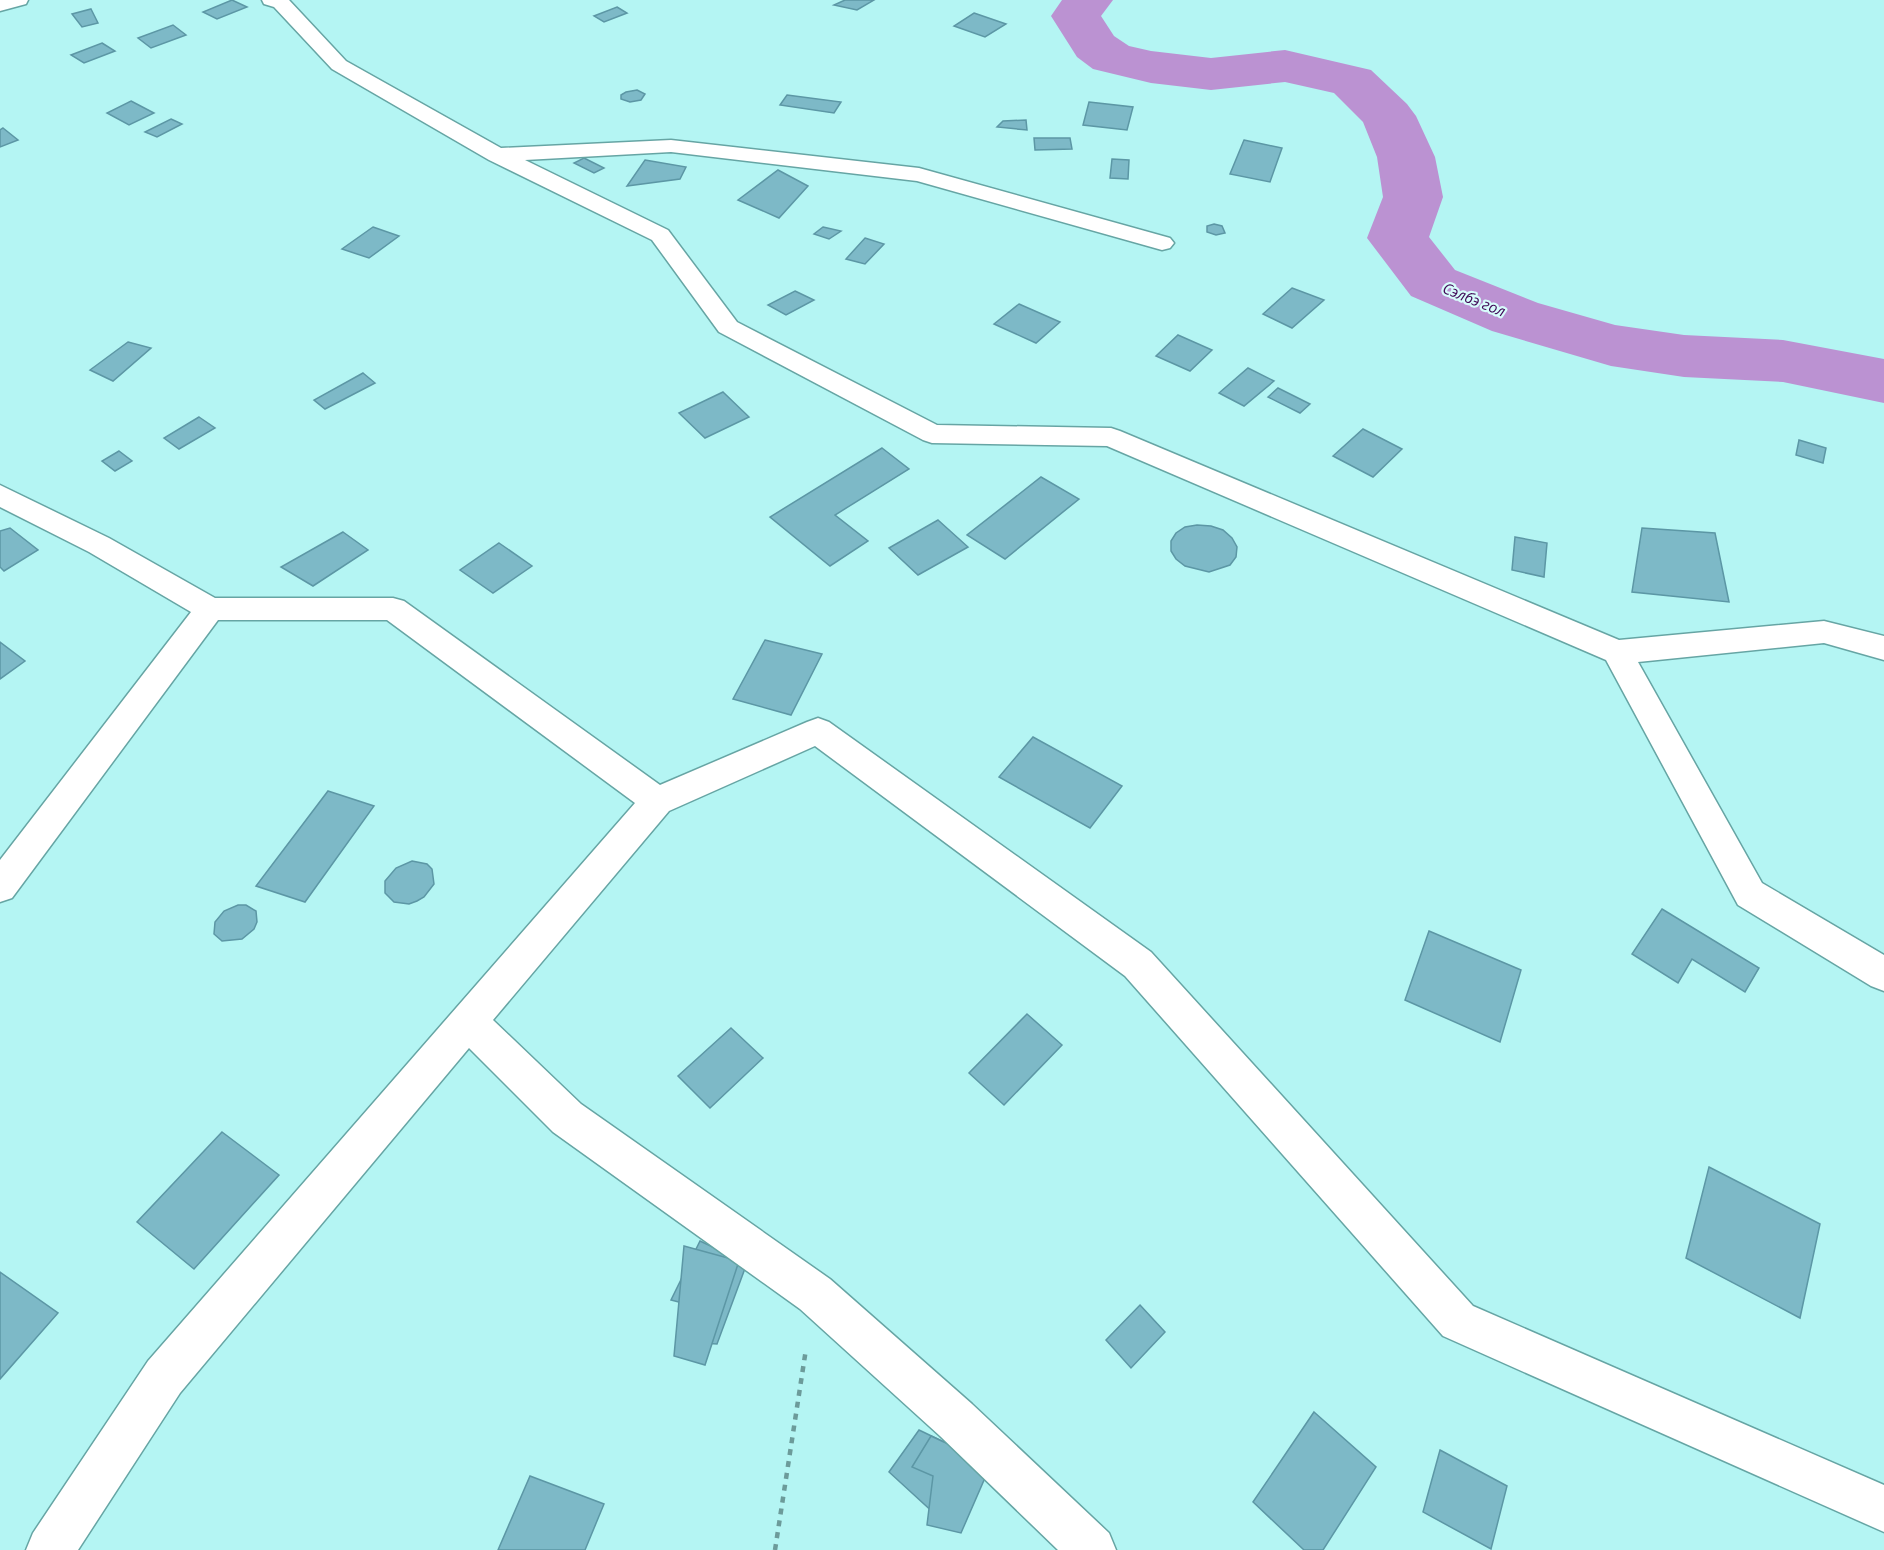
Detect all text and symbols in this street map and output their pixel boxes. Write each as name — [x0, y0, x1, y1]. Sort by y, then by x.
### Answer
water label: Сэлбэ гол — [1440, 277, 1509, 321]

